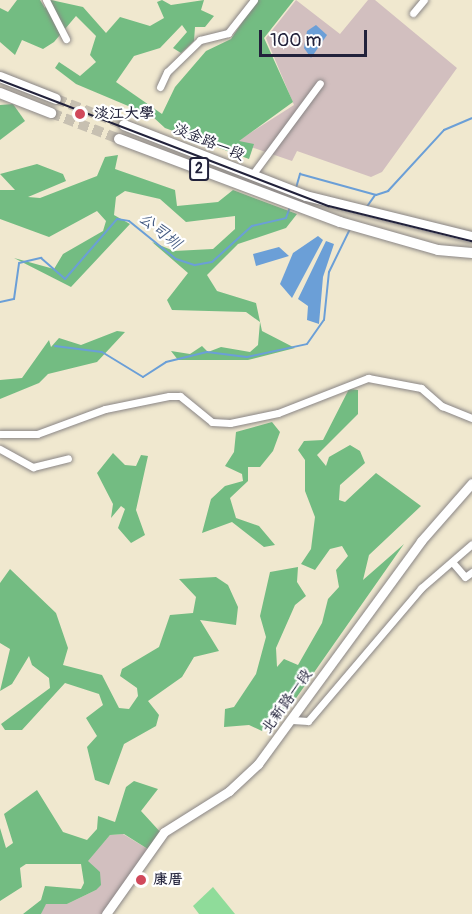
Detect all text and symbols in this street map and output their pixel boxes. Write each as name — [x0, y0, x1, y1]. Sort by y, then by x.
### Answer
scale bar — [262, 18, 370, 56]
text: 100 m — [270, 29, 322, 52]
marker: 淡江大學 — [71, 105, 89, 123]
place label: 淡江大學 — [94, 105, 154, 123]
street label: 淡金路一段 — [171, 120, 247, 164]
road number: 2 — [188, 158, 210, 180]
water label: 公司圳 — [135, 209, 185, 253]
street label: 北新路一段 — [258, 665, 316, 737]
place label: 康厝 — [153, 871, 183, 889]
marker: 康厝 — [134, 873, 148, 887]

